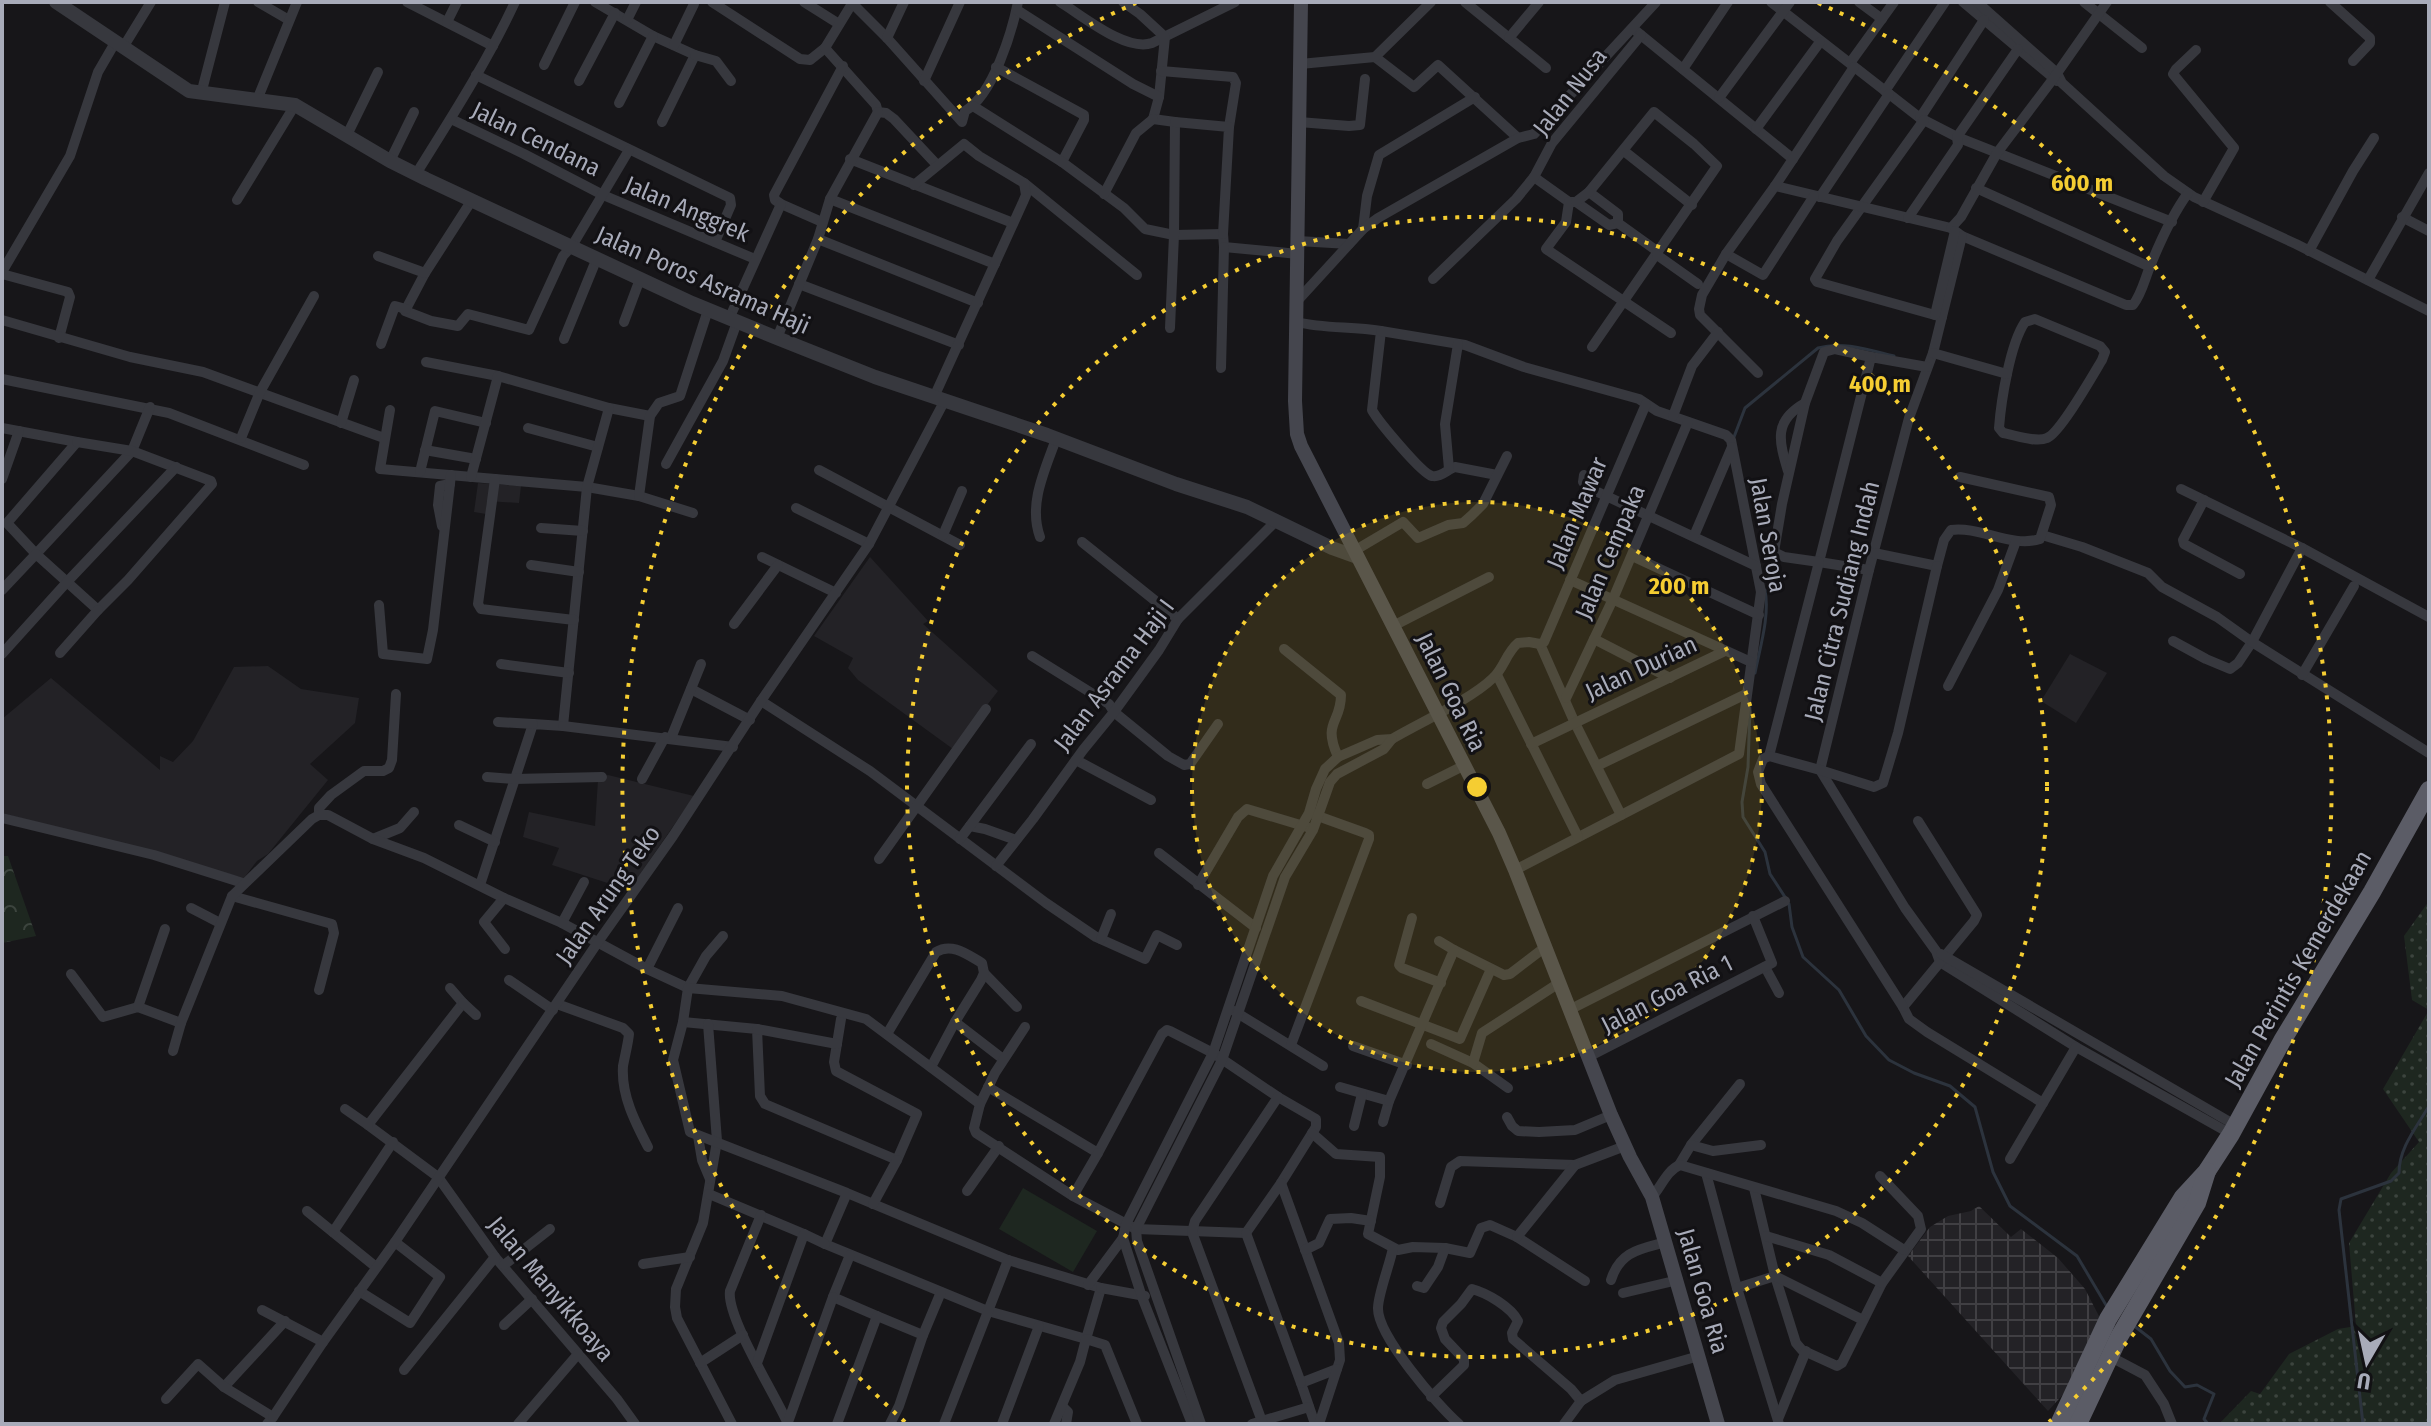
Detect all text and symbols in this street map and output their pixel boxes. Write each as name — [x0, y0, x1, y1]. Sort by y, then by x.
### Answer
street label: Jalan Nusa — [1527, 43, 1613, 141]
street label: Jalan Cendana — [467, 96, 605, 182]
text: 600 m — [2051, 169, 2113, 197]
street label: Jalan Anggrek — [620, 170, 754, 248]
street label: Jalan Poros Asrama Haji — [592, 220, 814, 340]
text: 400 m — [1849, 370, 1911, 398]
street label: Jalan Mawar — [1541, 452, 1613, 573]
street label: Jalan Seroja — [1744, 475, 1792, 595]
street label: Jalan Citra Sudiang Indah — [1799, 478, 1885, 724]
street label: Jalan Cempaka — [1569, 481, 1651, 623]
text: 200 m — [1648, 572, 1709, 600]
street label: Jalan Asrama Haji I — [1048, 594, 1180, 756]
street label: Jalan Goa Ria — [1410, 628, 1492, 756]
street label: Jalan Durian — [1581, 630, 1701, 706]
centre of rings — [1463, 773, 1491, 801]
street label: Jalan Arung Teko — [550, 820, 666, 970]
street label: Jalan Perintis Kemerdekaan — [2219, 846, 2377, 1092]
street label: Jalan Goa Ria 1 — [1597, 949, 1737, 1039]
street label: Jalan Manyikkoaya — [482, 1211, 620, 1367]
street label: Jalan Goa Ria — [1672, 1225, 1734, 1357]
north arrow — [2327, 1322, 2407, 1402]
text: U — [2355, 1367, 2372, 1396]

